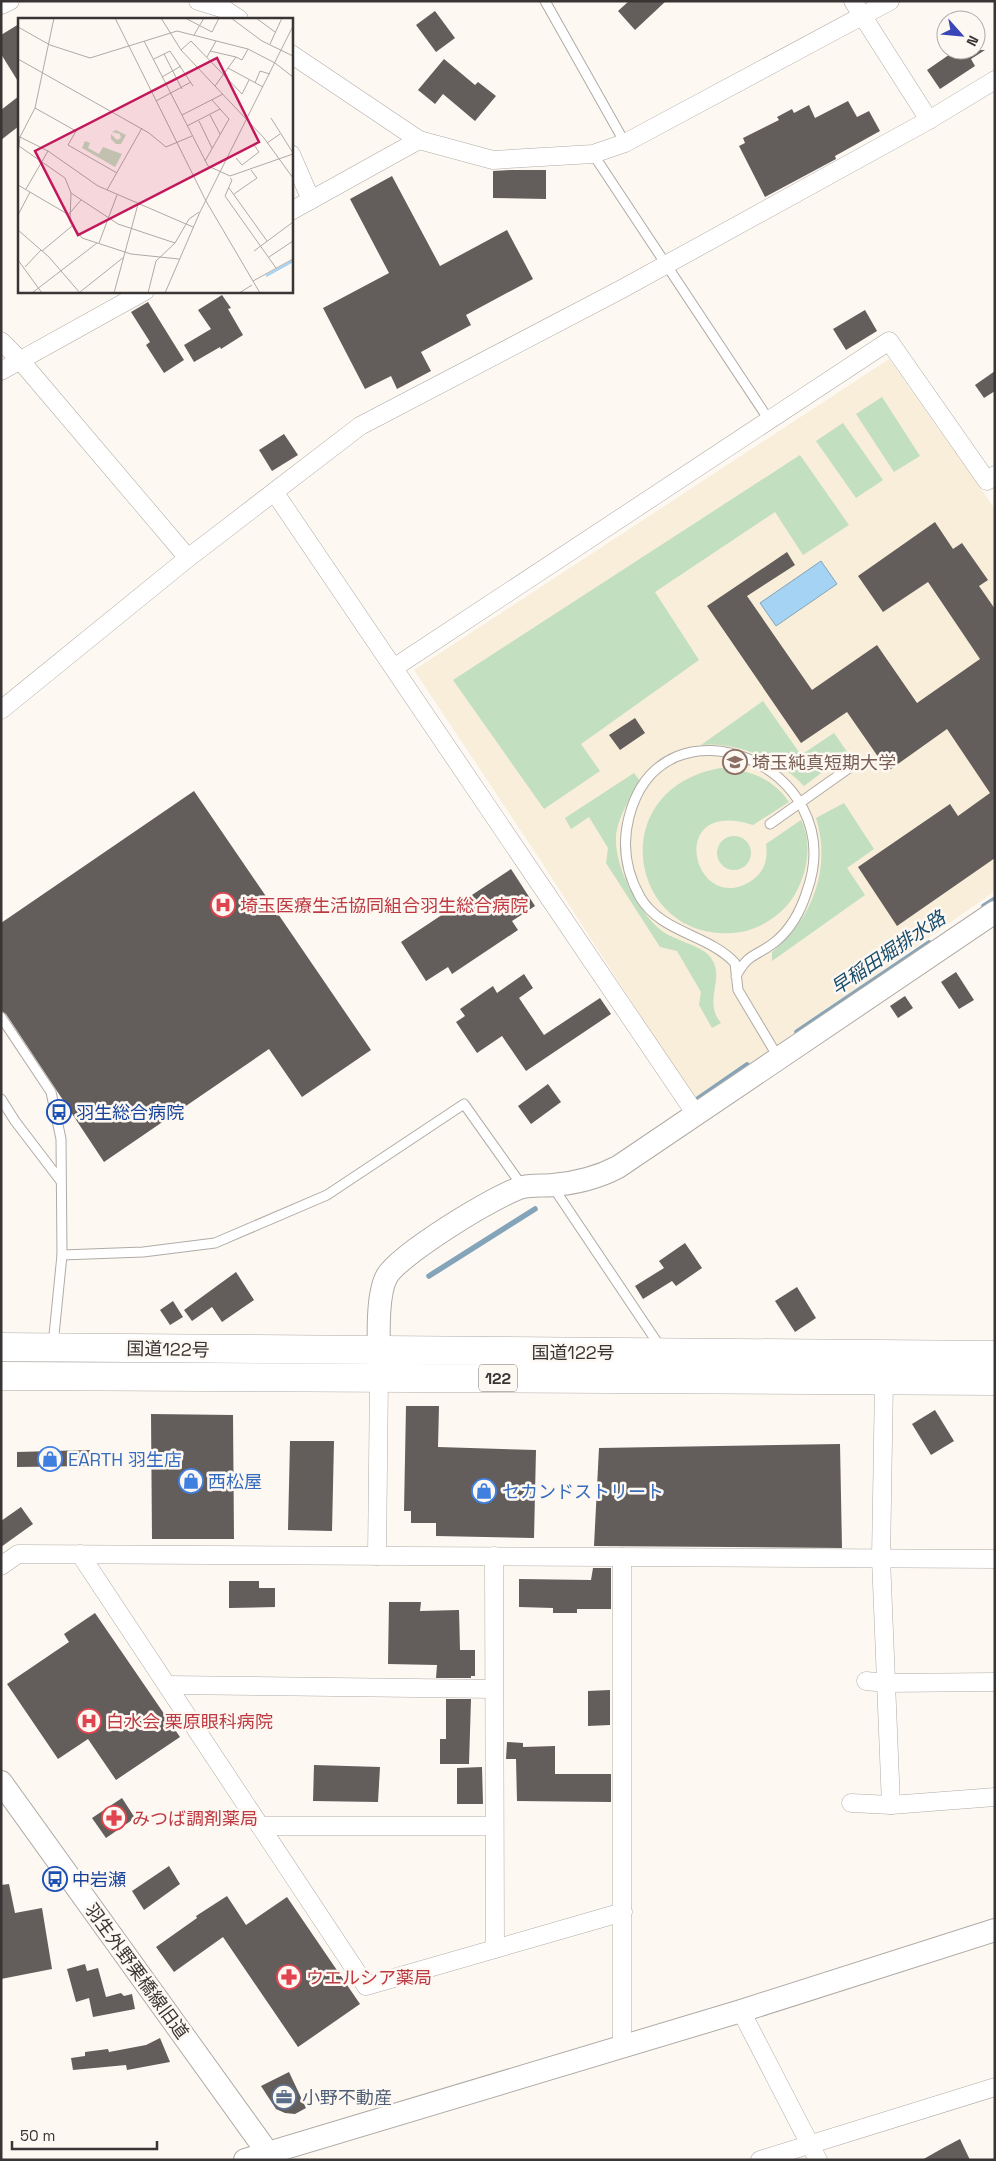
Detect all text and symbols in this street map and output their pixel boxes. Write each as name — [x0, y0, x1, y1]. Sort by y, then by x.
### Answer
north arrow — [936, 10, 986, 60]
inset map — [18, 18, 292, 292]
text: N — [962, 33, 983, 49]
school or university icon: 埼玉純真短期大学 — [722, 749, 748, 775]
place label: 埼玉純真短期大学 — [752, 751, 896, 774]
hospital icon: 埼玉医療生活協同組合羽生総合病院 — [210, 892, 236, 918]
place label: 埼玉医療生活協同組合羽生総合病院 — [240, 894, 528, 917]
water label: 早稲田堀排水路 — [826, 904, 952, 1001]
bus stop icon: 羽生総合病院 — [46, 1099, 72, 1125]
place label: 羽生総合病院 — [76, 1101, 184, 1124]
street label: 国道122号 — [126, 1337, 210, 1361]
street label: 国道122号 — [531, 1341, 615, 1364]
road number: 122 — [479, 1365, 517, 1392]
shop icon: EARTH 羽生店 — [37, 1446, 63, 1472]
place label: EARTH 羽生店 — [68, 1448, 182, 1471]
shop icon: 西松屋 — [178, 1468, 204, 1494]
place label: 西松屋 — [208, 1470, 262, 1493]
shop icon: セカンドストリート — [471, 1478, 497, 1504]
place label: セカンドストリート — [502, 1480, 664, 1503]
hospital icon: 白水会 栗原眼科病院 — [76, 1708, 102, 1734]
place label: 白水会 栗原眼科病院 — [106, 1710, 273, 1733]
pharmacy icon: みつば調剤薬局 — [101, 1805, 127, 1831]
place label: みつば調剤薬局 — [132, 1807, 258, 1830]
bus stop icon: 中岩瀬 — [42, 1866, 68, 1892]
place label: 中岩瀬 — [72, 1868, 126, 1891]
street label: 羽生外野栗橋線旧道 — [80, 1899, 194, 2043]
pharmacy icon: ウエルシア薬局 — [276, 1964, 302, 1990]
place label: ウエルシア薬局 — [306, 1966, 432, 1989]
office icon: 小野不動産 — [271, 2084, 297, 2110]
place label: 小野不動産 — [302, 2086, 392, 2109]
scale bar — [12, 2118, 158, 2150]
text: 50 m — [20, 2126, 55, 2145]

